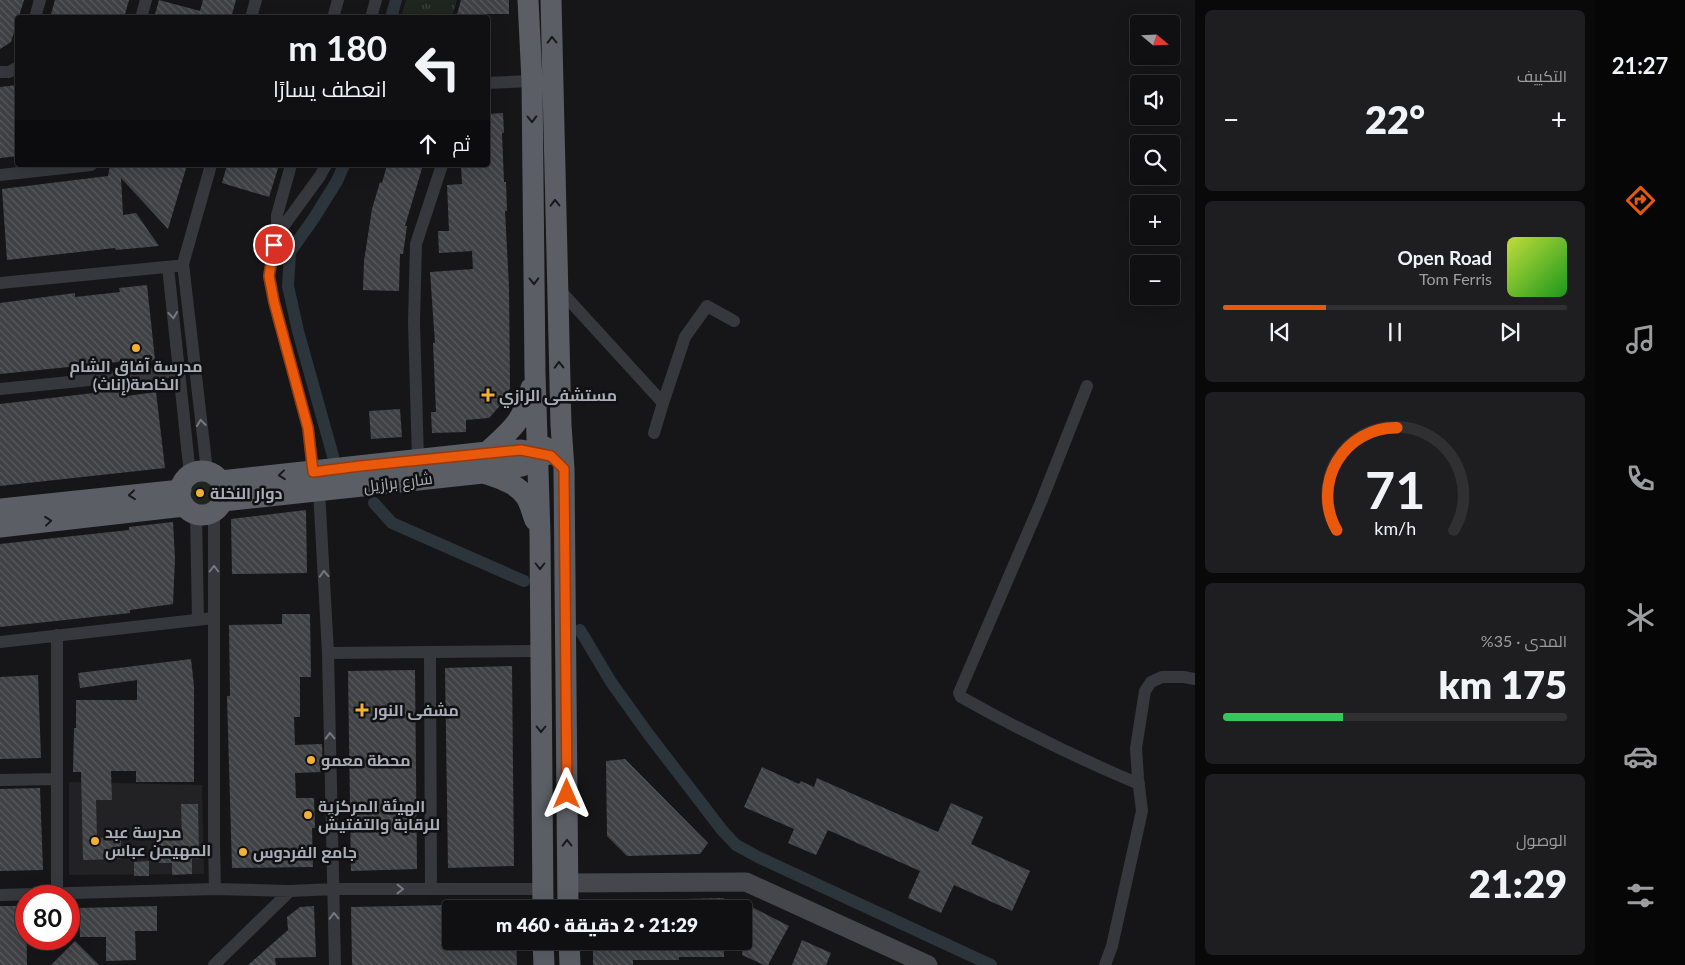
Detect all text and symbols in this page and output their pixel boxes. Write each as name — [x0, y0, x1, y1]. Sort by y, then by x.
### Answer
north arrow — [1130, 15, 1180, 65]
map controls — [1130, 15, 1180, 305]
text: 180 m — [288, 26, 387, 68]
icon: left — [405, 35, 470, 100]
one-way arrow — [546, 36, 557, 44]
text: 21:27 — [1612, 52, 1668, 79]
text: التكييف — [1517, 66, 1567, 85]
text: انعطف يسارًا — [273, 75, 387, 102]
button: sound — [1130, 75, 1180, 125]
text: 22° — [1365, 96, 1425, 142]
text: − — [1223, 102, 1239, 136]
text: + — [1551, 102, 1567, 136]
one-way arrow — [527, 115, 537, 123]
icon: ahead — [414, 130, 442, 158]
text: ثم — [452, 132, 470, 155]
button: search — [1130, 135, 1180, 185]
icon: directions — [1623, 183, 1658, 218]
button: + — [1130, 195, 1180, 245]
one-way arrow — [550, 199, 561, 207]
pin — [253, 224, 295, 266]
icon: arrive — [260, 231, 288, 259]
text: Open Road — [1398, 246, 1492, 269]
button: − — [1130, 255, 1180, 305]
text: Tom Ferris — [1419, 269, 1492, 288]
one-way arrow — [529, 278, 539, 285]
one-way arrow — [167, 312, 178, 320]
icon: previous — [1266, 318, 1294, 346]
icon: pause — [1381, 318, 1409, 346]
icon: next — [1496, 318, 1524, 346]
icon: music — [1623, 322, 1658, 357]
marker: مدرسة آفاق الشام الخاصة(إناث) — [130, 342, 142, 354]
place label: مدرسة آفاق الشام الخاصة(إناث) — [69, 356, 203, 396]
one-way arrow — [554, 361, 564, 368]
place label: مستشفى الرازي — [499, 385, 617, 408]
marker: مستشفى الرازي — [481, 388, 495, 402]
one-way arrow — [196, 419, 207, 427]
text: 71 — [1365, 458, 1425, 520]
icon: phone — [1623, 461, 1658, 496]
street label: شارع برازيل — [362, 468, 434, 498]
one-way arrow — [278, 469, 286, 480]
place label: دوار النخلة — [210, 483, 282, 503]
marker: دوار النخلة — [194, 487, 206, 499]
one-way arrow — [128, 489, 136, 500]
one-way arrow — [45, 516, 53, 527]
text: km/h — [1374, 517, 1416, 539]
one-way arrow — [535, 562, 545, 570]
one-way arrow — [209, 565, 219, 573]
one-way arrow — [318, 570, 329, 578]
icon: climate — [1623, 600, 1658, 635]
text: المدى · 35% — [1481, 631, 1567, 650]
text: 175 km — [1439, 661, 1567, 707]
place label: مشفى النور — [372, 700, 459, 720]
marker: مشفى النور — [355, 703, 369, 717]
one-way arrow — [536, 725, 546, 733]
one-way arrow — [325, 732, 335, 740]
icon: car — [1623, 739, 1658, 774]
place label: محطة معمو — [321, 750, 411, 770]
marker: محطة معمو — [305, 754, 317, 766]
position arrow — [540, 767, 592, 819]
place label: الهيئة المركزية للرقابة والتفتيش — [318, 796, 440, 834]
marker: الهيئة المركزية للرقابة والتفتيش — [302, 809, 314, 821]
place label: مدرسة عبد المهيمن عباس — [105, 822, 211, 860]
text: الوصول — [1516, 830, 1567, 849]
marker: مدرسة عبد المهيمن عباس — [89, 835, 101, 847]
one-way arrow — [562, 838, 572, 846]
place label: جامع الفردوس — [253, 842, 357, 863]
marker: جامع الفردوس — [237, 846, 249, 858]
text: 21:29 — [1469, 860, 1567, 906]
icon: filters — [1623, 878, 1658, 913]
one-way arrow — [396, 884, 404, 894]
speed limit sign: 80 — [15, 885, 80, 950]
one-way arrow — [329, 912, 339, 920]
text: 21:29 · 2 دقيقة · 460 m — [496, 913, 698, 936]

